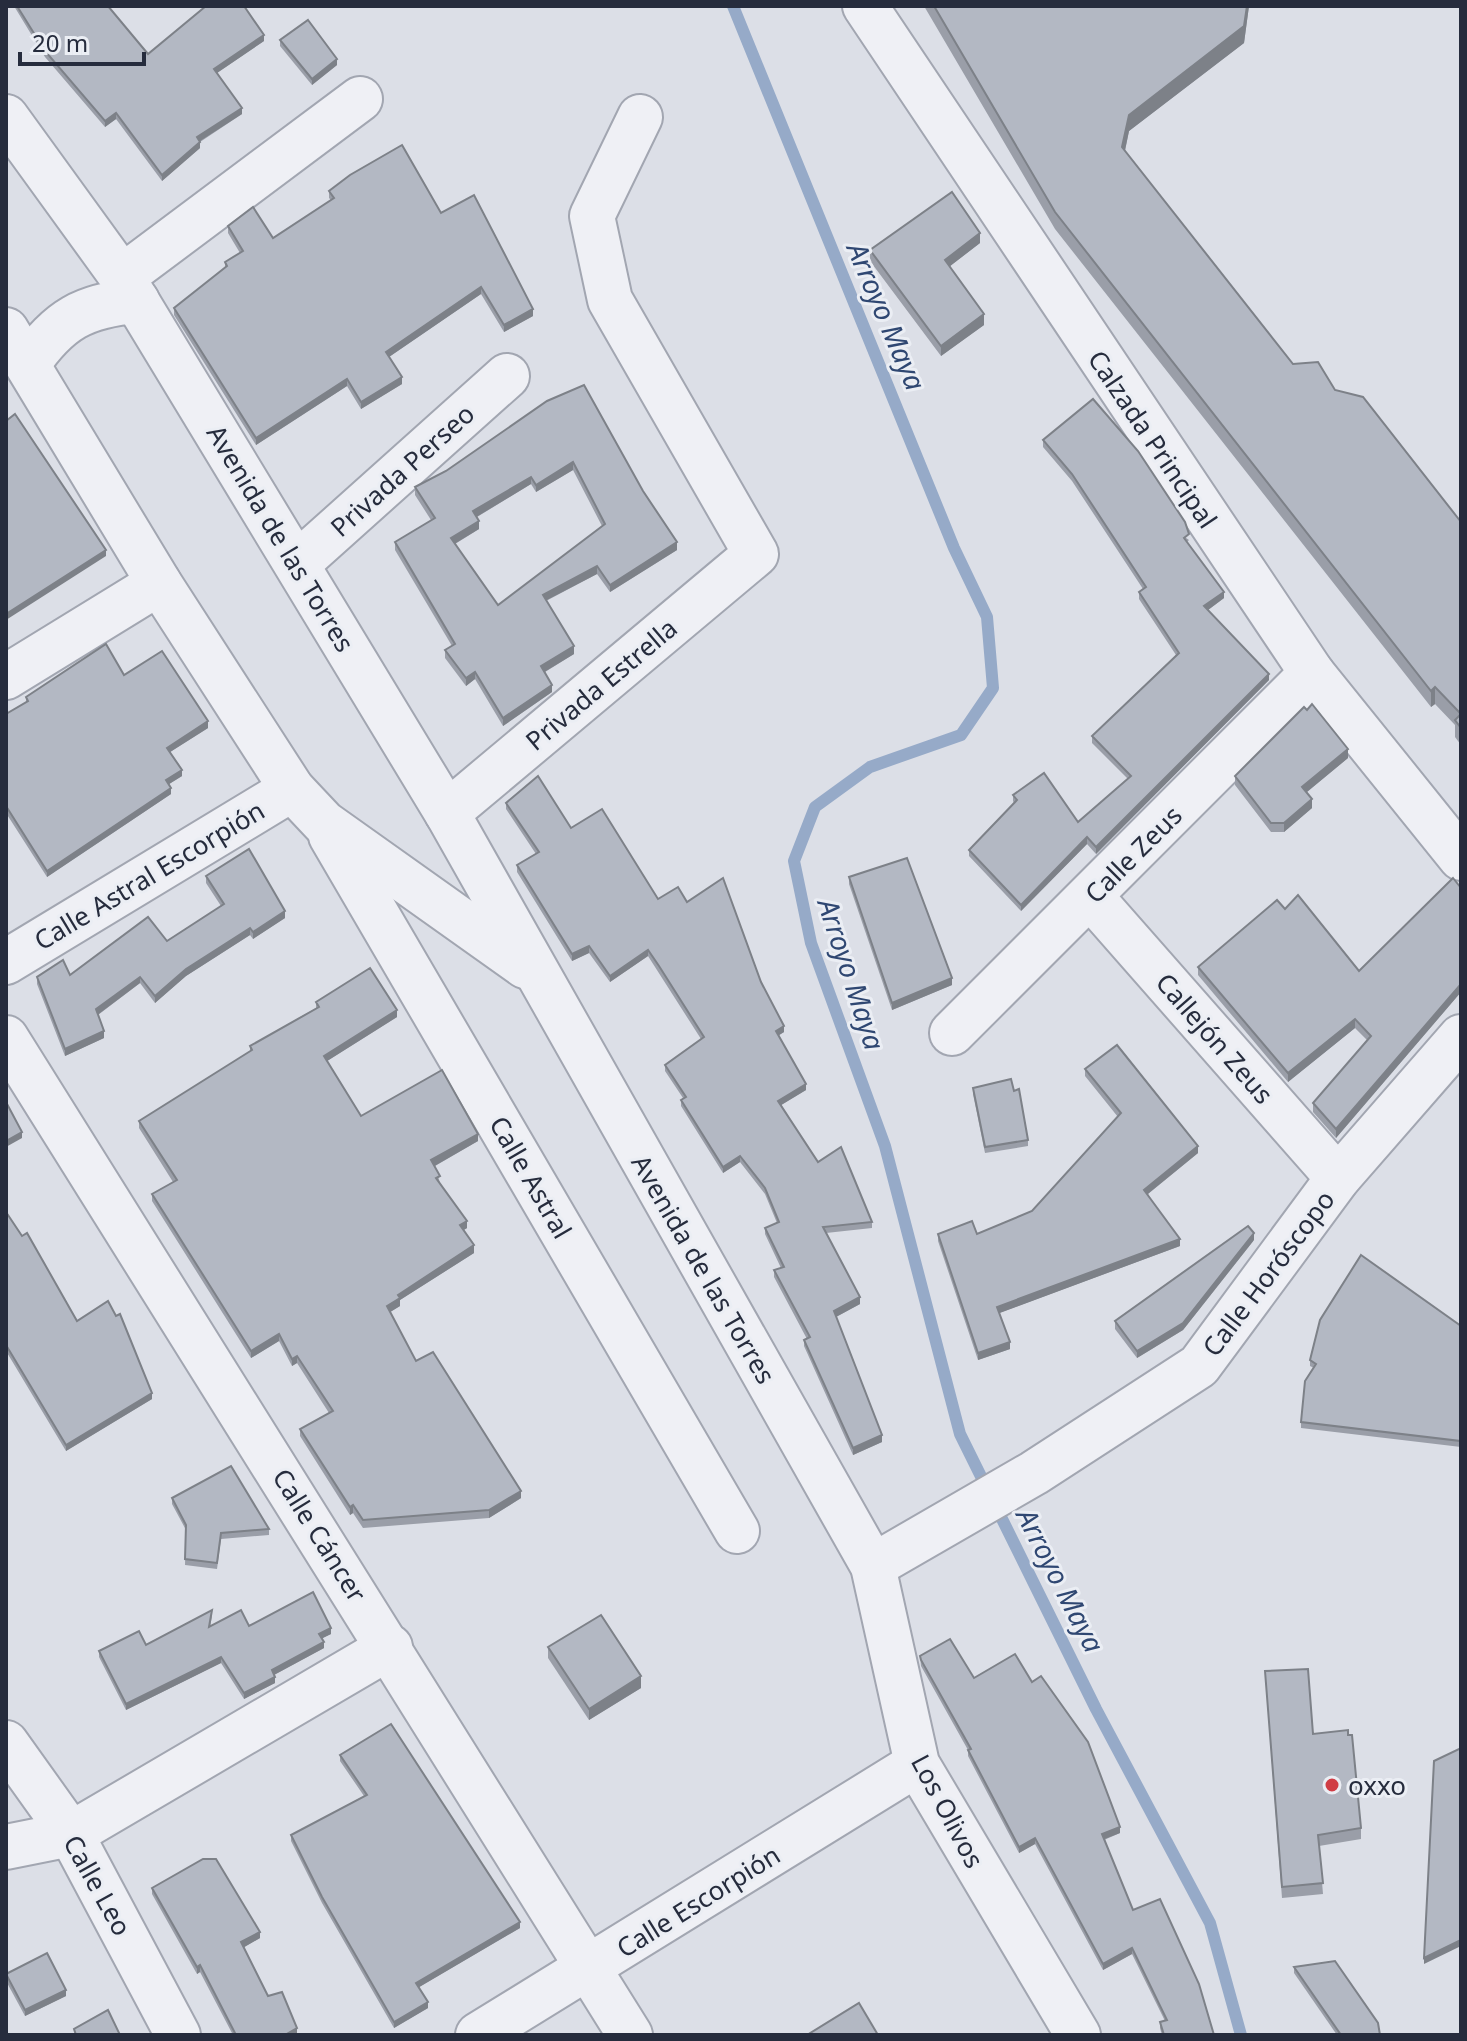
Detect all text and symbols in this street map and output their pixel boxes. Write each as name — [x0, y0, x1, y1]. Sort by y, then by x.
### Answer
scale bar — [20, 16, 144, 66]
text: 20 m — [32, 26, 88, 59]
water label: Arroyo Maya — [838, 234, 935, 396]
street label: Calzada Principal — [1080, 343, 1226, 535]
street label: Privada Perseo — [322, 396, 482, 544]
street label: Avenida de las Torres — [199, 418, 363, 658]
street label: Privada Estrella — [518, 610, 684, 758]
street label: Calle Astral Escorpión — [27, 792, 271, 958]
street label: Calle Zeus — [1076, 797, 1190, 911]
water label: Arroyo Maya — [809, 891, 894, 1055]
street label: Callejón Zeus — [1148, 965, 1282, 1111]
street label: Calle Astral — [481, 1109, 581, 1245]
street label: Avenida de las Torres — [624, 1148, 784, 1390]
street label: Calle Horóscopo — [1194, 1183, 1342, 1363]
street label: Calle Cáncer — [265, 1462, 375, 1609]
water label: Arroyo Maya — [1007, 1500, 1114, 1659]
street label: Los Olivos — [903, 1748, 993, 1874]
place label: oxxo — [1348, 1767, 1406, 1803]
marker: oxxo — [1323, 1776, 1341, 1794]
street label: Calle Leo — [56, 1828, 140, 1942]
street label: Calle Escorpión — [610, 1836, 786, 1966]

